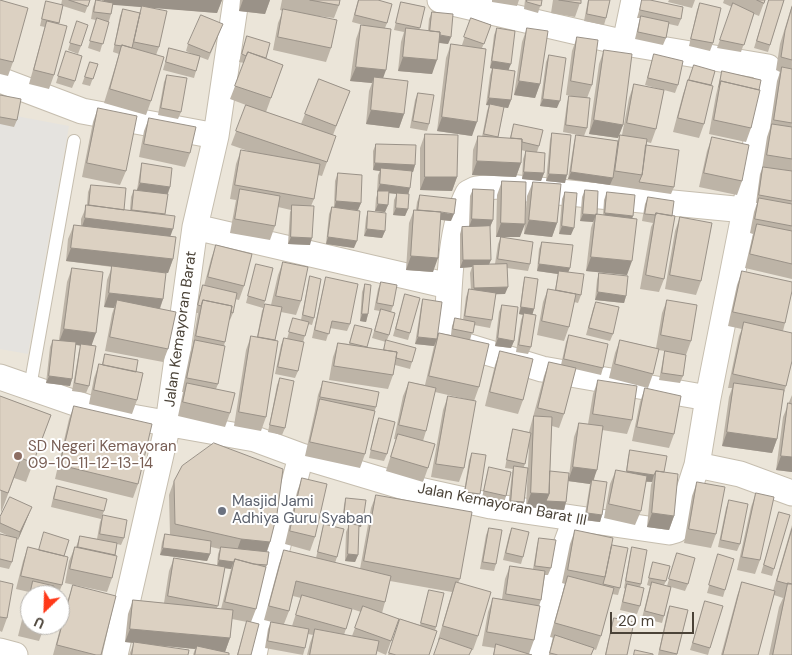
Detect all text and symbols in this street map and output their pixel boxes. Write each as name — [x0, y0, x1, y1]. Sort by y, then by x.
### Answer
street label: Jalan Kemayoran Barat — [161, 250, 201, 408]
place label: SD Negeri Kemayoran 09-10-11-12-13-14 — [28, 438, 177, 473]
marker: SD Negeri Kemayoran 09-10-11-12-13-14 — [12, 450, 24, 462]
street label: Jalan Kemayoran Barat III — [416, 480, 588, 530]
place label: Masjid Jami Adhiya Guru Syaban — [232, 493, 372, 528]
marker: Masjid Jami Adhiya Guru Syaban — [216, 505, 228, 517]
north arrow — [20, 585, 70, 635]
scale bar — [612, 602, 696, 634]
text: 20 m — [618, 611, 654, 631]
text: U — [31, 613, 47, 633]

